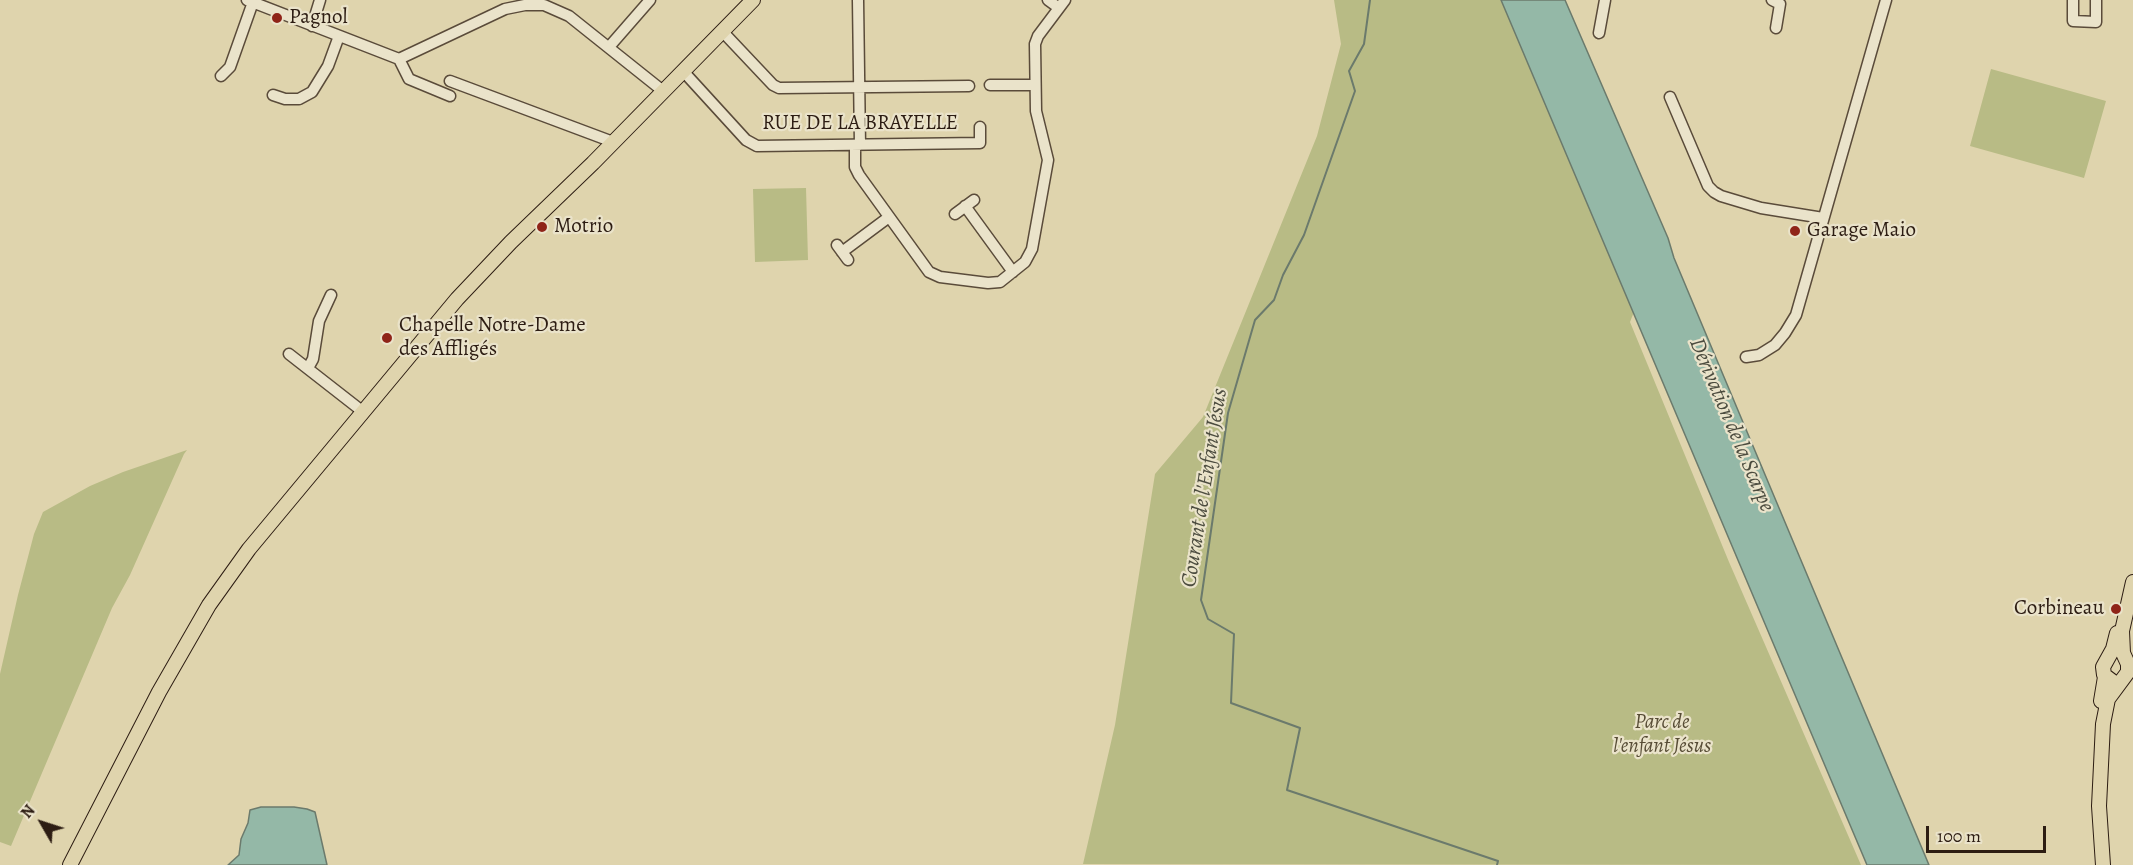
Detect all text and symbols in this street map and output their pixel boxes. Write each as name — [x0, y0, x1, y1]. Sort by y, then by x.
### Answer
place label: Pagnol — [289, 5, 348, 31]
marker: Pagnol — [270, 11, 284, 25]
street label: RUE DE LA BRAYELLE — [762, 111, 958, 137]
place label: Motrio — [554, 214, 613, 240]
place label: Garage Maio — [1807, 218, 1916, 244]
marker: Motrio — [535, 220, 549, 234]
marker: Garage Maio — [1788, 224, 1802, 238]
place label: Chapelle Notre-Dame des Affligés — [399, 313, 586, 363]
marker: Chapelle Notre-Dame des Affligés — [380, 331, 394, 345]
water label: Dérivation de la Scarpe — [1683, 334, 1779, 516]
water label: Courant de l'Enfant Jésus — [1176, 387, 1234, 589]
place label: Corbineau — [2014, 596, 2104, 622]
marker: Corbineau — [2109, 602, 2123, 616]
park label: Parc de l'enfant Jésus — [1613, 710, 1711, 760]
north arrow — [12, 793, 72, 853]
text: N — [16, 800, 40, 823]
scale bar — [1929, 814, 2049, 852]
text: 100 m — [1937, 824, 1981, 848]

